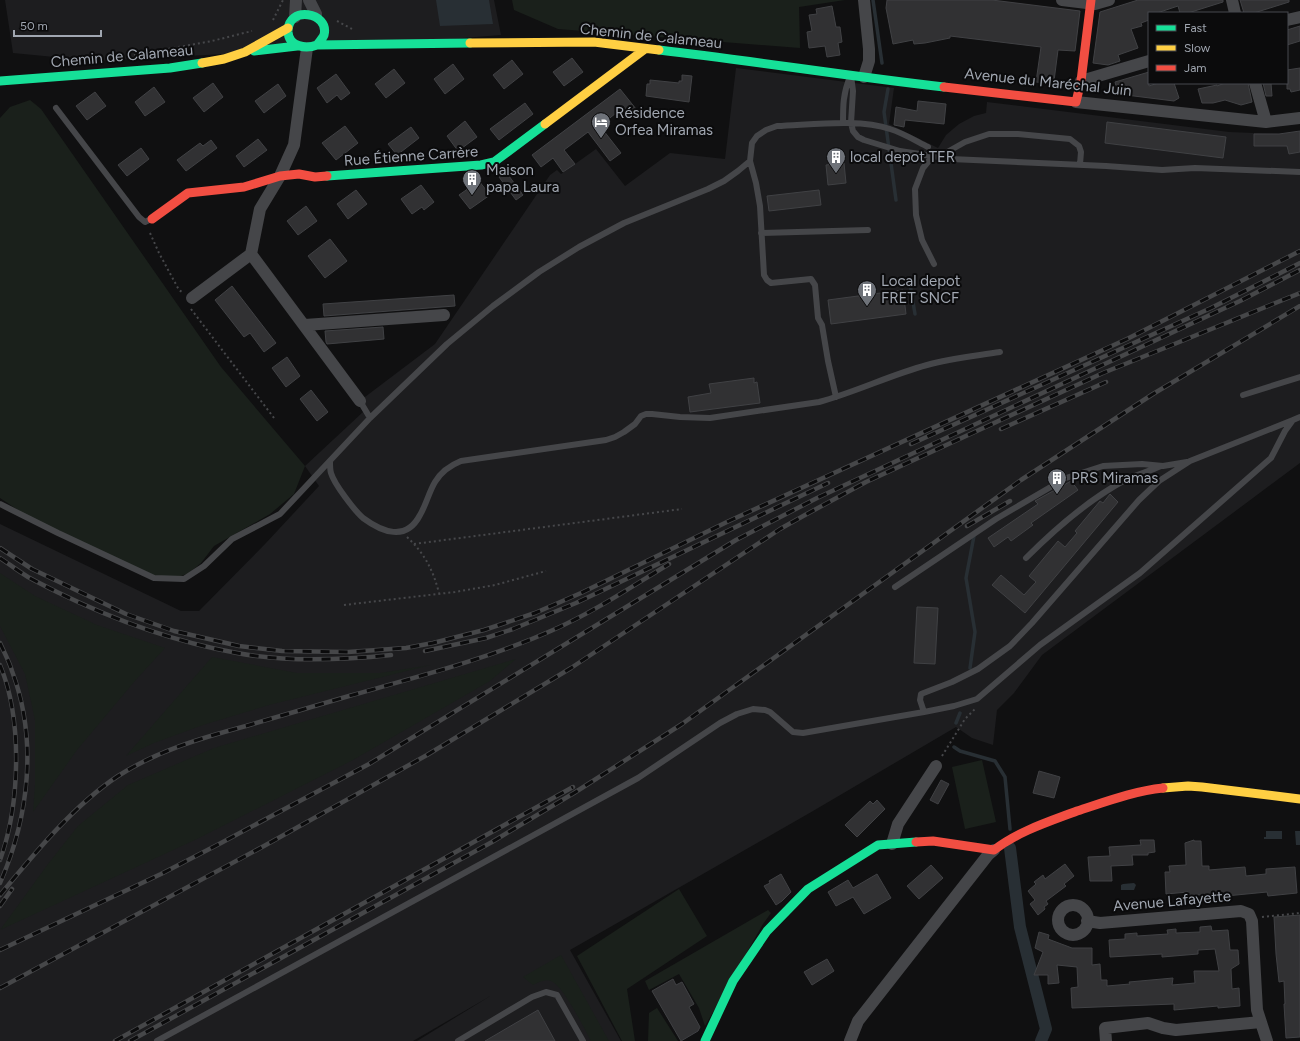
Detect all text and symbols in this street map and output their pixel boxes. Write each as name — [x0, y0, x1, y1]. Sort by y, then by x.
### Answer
scale bar — [14, 12, 101, 38]
legend — [1148, 12, 1288, 84]
text: 50 m — [20, 19, 48, 33]
street label: Chemin de Calameau — [579, 20, 723, 52]
text: Fast — [1184, 21, 1207, 35]
street label: Chemin de Calameau — [50, 41, 194, 71]
text: Slow — [1184, 41, 1211, 55]
text: Jam — [1184, 61, 1207, 75]
street label: Avenue du Maréchal Juin — [964, 64, 1132, 100]
place label: Résidence Orfea Miramas — [615, 104, 713, 139]
hotel icon: Résidence Orfea Miramas — [590, 111, 612, 139]
street label: Rue Étienne Carrère — [343, 142, 479, 170]
building icon: local depot TER — [825, 146, 847, 174]
place label: local depot TER — [850, 148, 955, 166]
place label: Maison papa Laura — [486, 161, 559, 196]
building icon: Maison papa Laura — [461, 168, 483, 196]
place label: Local depot FRET SNCF — [881, 272, 961, 307]
building icon: Local depot FRET SNCF — [856, 279, 878, 307]
building icon: PRS Miramas — [1046, 467, 1068, 495]
place label: PRS Miramas — [1071, 469, 1158, 487]
street label: Avenue Lafayette — [1112, 887, 1232, 915]

